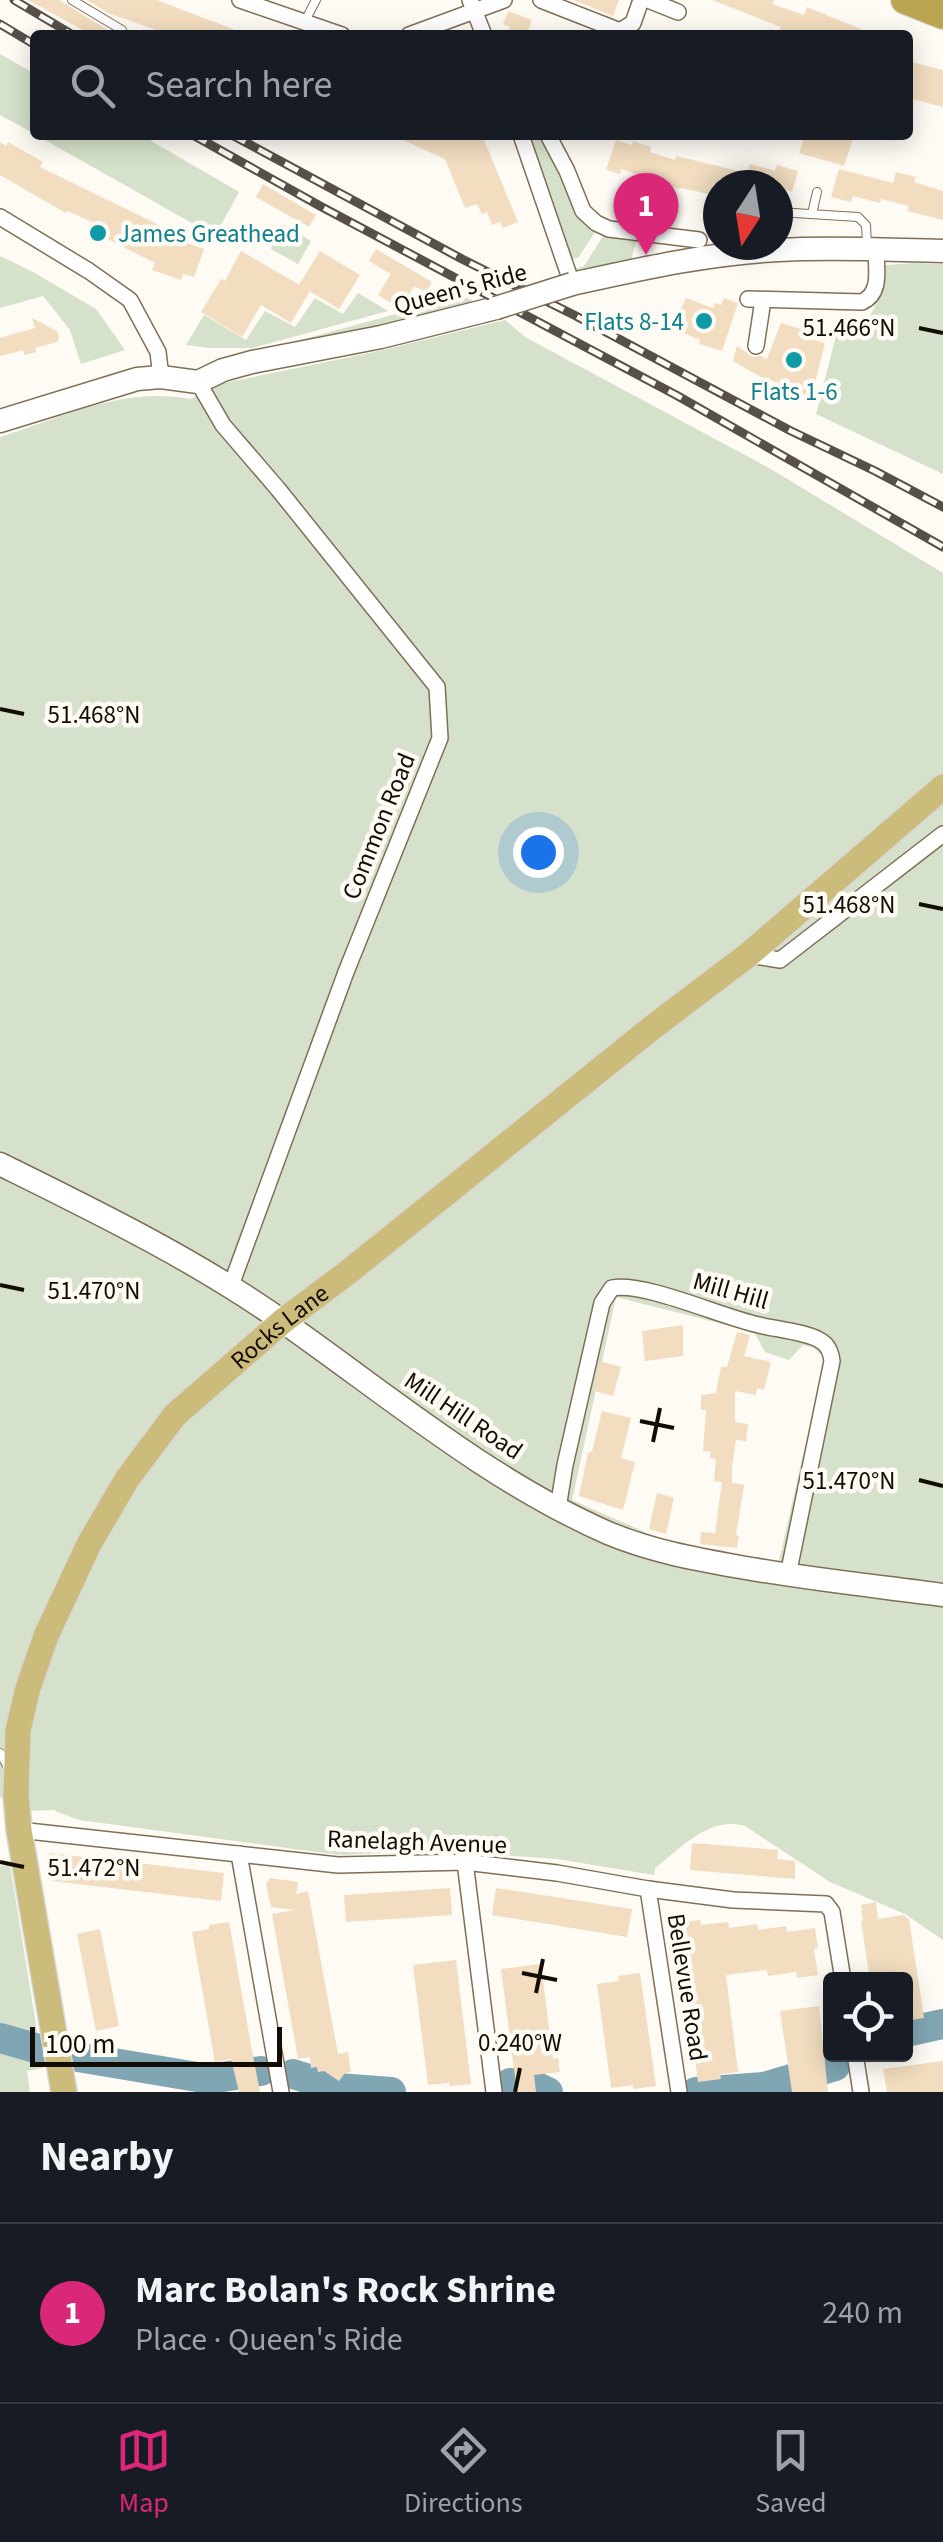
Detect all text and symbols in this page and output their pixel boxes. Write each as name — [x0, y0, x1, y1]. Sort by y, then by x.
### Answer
search box — [30, 30, 913, 140]
icon: search — [65, 58, 120, 113]
text: Search here — [145, 58, 332, 112]
north arrow — [703, 170, 793, 260]
pin: 1 — [614, 172, 678, 255]
place label: James Greathead — [118, 216, 300, 252]
marker: James Greathead — [87, 222, 109, 244]
street label: Queen's Ride — [390, 254, 531, 324]
place label: Flats 8-14 — [584, 304, 684, 340]
marker: Flats 8-14 — [693, 310, 715, 332]
text: 51.466°N — [803, 310, 895, 346]
marker: Flats 1-6 — [783, 349, 805, 371]
place label: Flats 1-6 — [750, 374, 838, 410]
text: 51.468°N — [48, 697, 140, 733]
street label: Common Road — [333, 748, 425, 905]
your location — [513, 827, 564, 878]
text: 51.468°N — [803, 887, 895, 923]
street label: Mill Hill — [689, 1263, 773, 1319]
text: 51.470°N — [48, 1273, 140, 1309]
street label: Rocks Lane — [223, 1276, 337, 1378]
street label: Mill Hill Road — [397, 1363, 530, 1469]
text: 51.470°N — [803, 1463, 895, 1499]
street label: Ranelagh Avenue — [326, 1821, 508, 1863]
text: 51.472°N — [48, 1850, 140, 1886]
street label: Bellevue Road — [658, 1911, 716, 2063]
map controls — [823, 1972, 913, 2062]
button: locate — [823, 1972, 913, 2062]
scale bar — [30, 2022, 282, 2066]
text: 100 m — [45, 2024, 116, 2064]
text: 0.240°W — [478, 2025, 562, 2061]
text: Nearby — [40, 2127, 174, 2187]
text: Marc Bolan's Rock Shrine — [135, 2263, 556, 2317]
text: 1 — [64, 2290, 81, 2336]
text: 240 m — [822, 2290, 903, 2336]
text: Place · Queen's Ride — [135, 2317, 403, 2363]
tab: Map — [116, 2423, 171, 2523]
tab: Directions — [404, 2423, 523, 2523]
tab: Saved — [755, 2423, 827, 2523]

